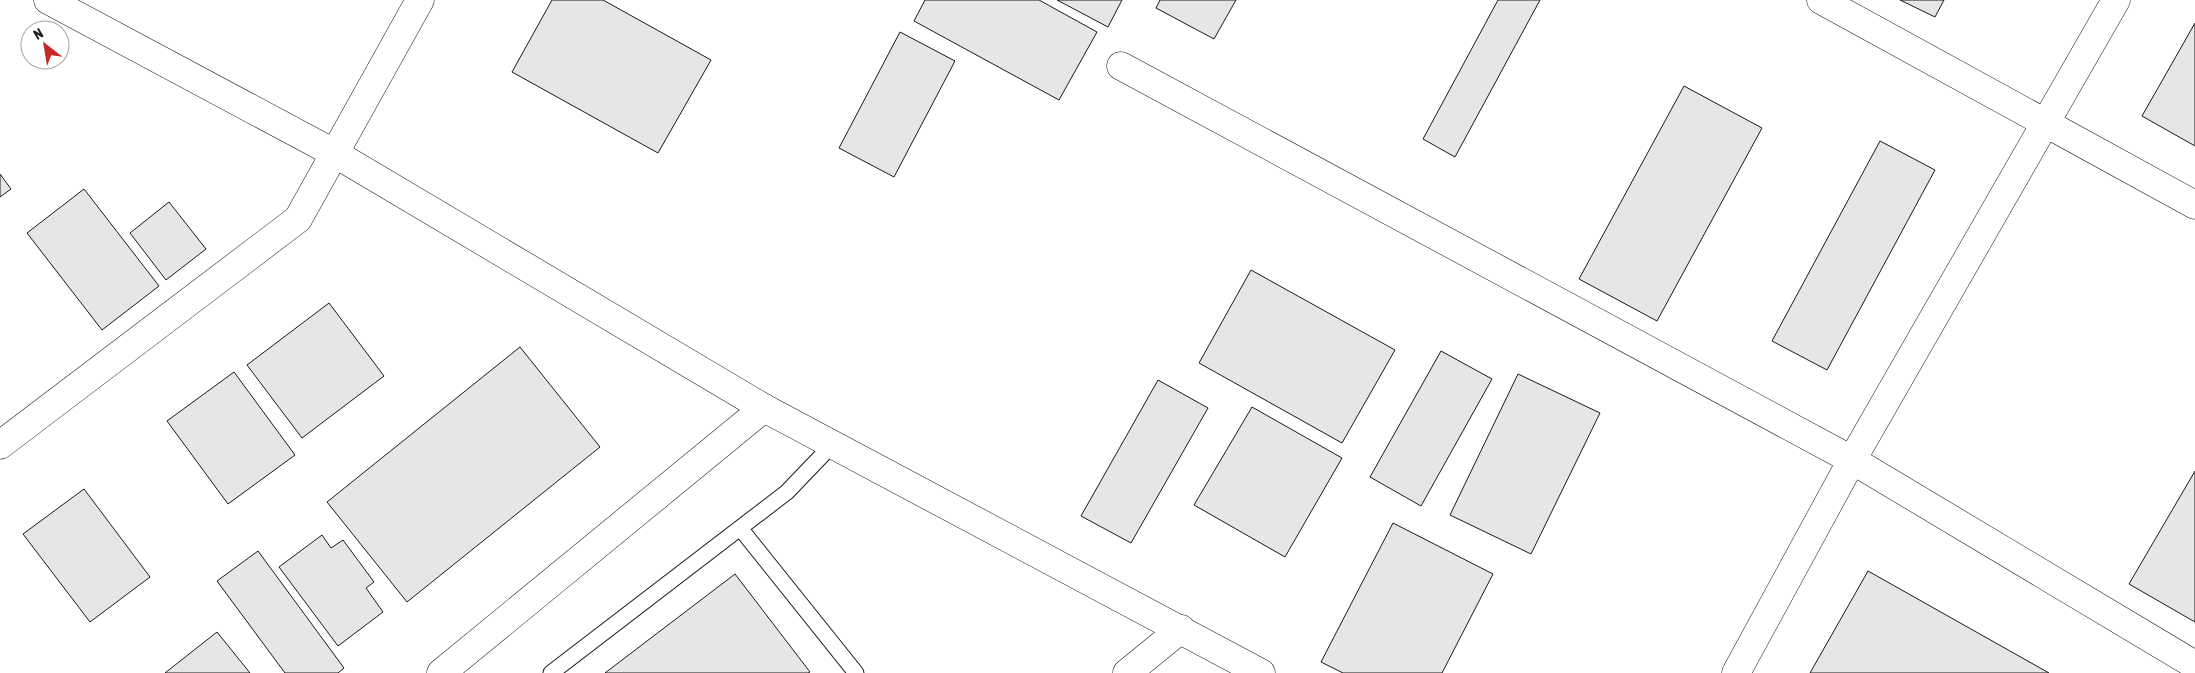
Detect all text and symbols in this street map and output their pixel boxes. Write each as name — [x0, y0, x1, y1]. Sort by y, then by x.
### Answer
north arrow — [20, 20, 70, 70]
text: N — [31, 25, 46, 43]

